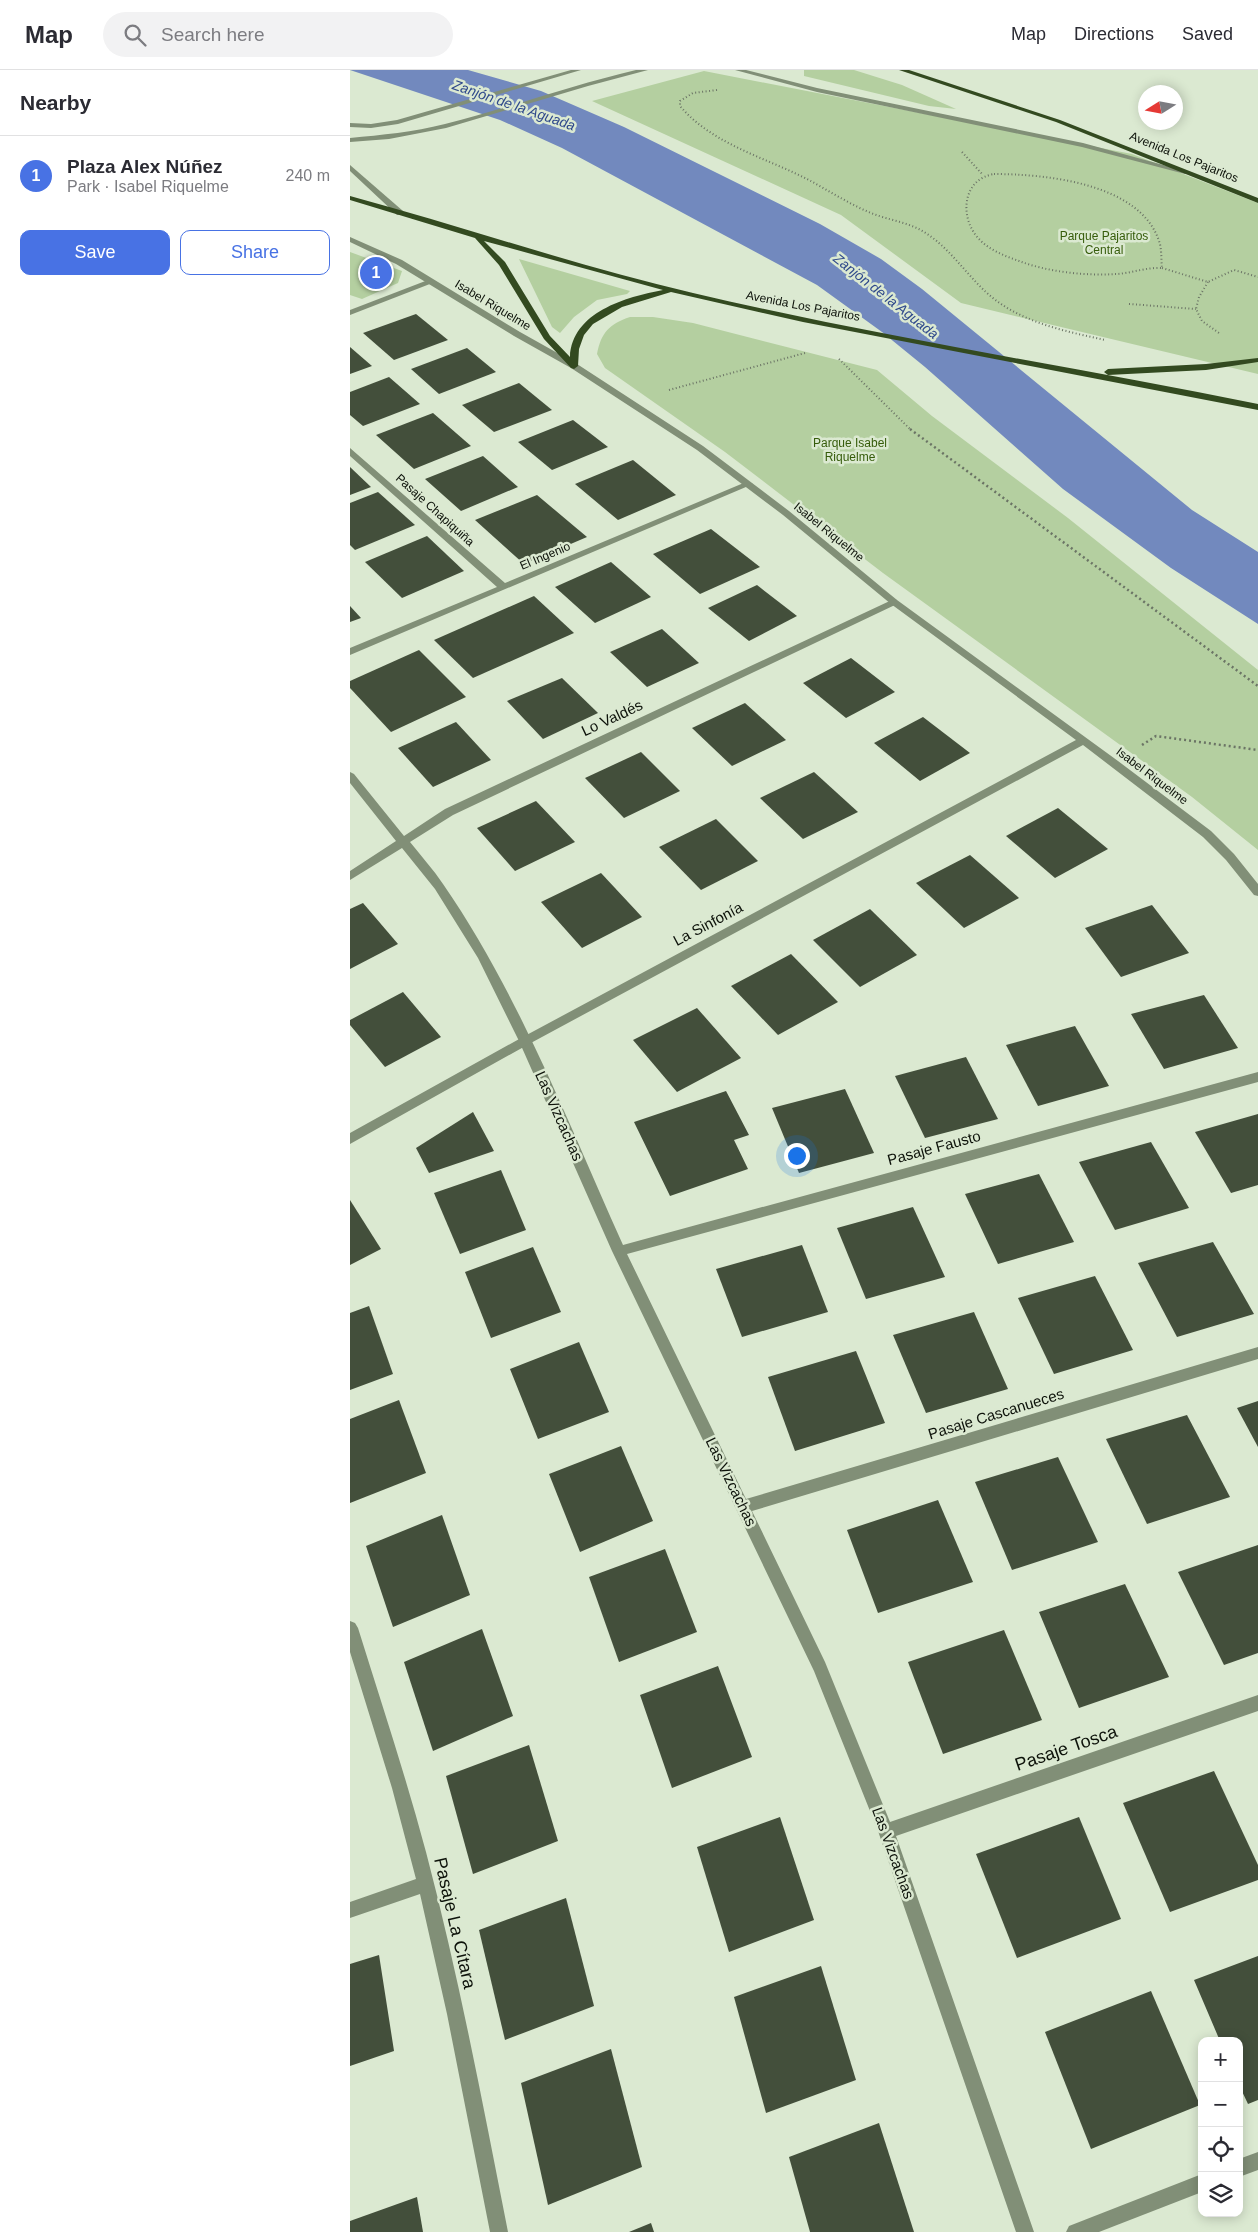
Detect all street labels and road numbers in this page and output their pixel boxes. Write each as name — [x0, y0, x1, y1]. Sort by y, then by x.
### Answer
street label: Avenida Los Pajaritos — [1128, 129, 1240, 185]
street label: Isabel Riquelme — [453, 277, 534, 333]
street label: Avenida Los Pajaritos — [745, 288, 861, 324]
street label: Pasaje Chapiquiña — [393, 471, 477, 549]
street label: Isabel Riquelme — [791, 499, 867, 565]
street label: El Ingenio — [518, 539, 573, 573]
street label: Lo Valdés — [578, 696, 645, 739]
street label: Isabel Riquelme — [1113, 745, 1191, 808]
street label: La Sinfonía — [670, 898, 746, 949]
street label: Las Vizcachas — [532, 1068, 587, 1163]
street label: Pasaje Fausto — [885, 1127, 982, 1168]
street label: Pasaje Cascanueces — [926, 1385, 1066, 1442]
street label: Las Vizcachas — [703, 1435, 760, 1529]
street label: Pasaje Tosca — [1012, 1721, 1121, 1775]
street label: Las Vizcachas — [869, 1805, 918, 1901]
street label: Pasaje La Cítara — [430, 1855, 480, 1992]

